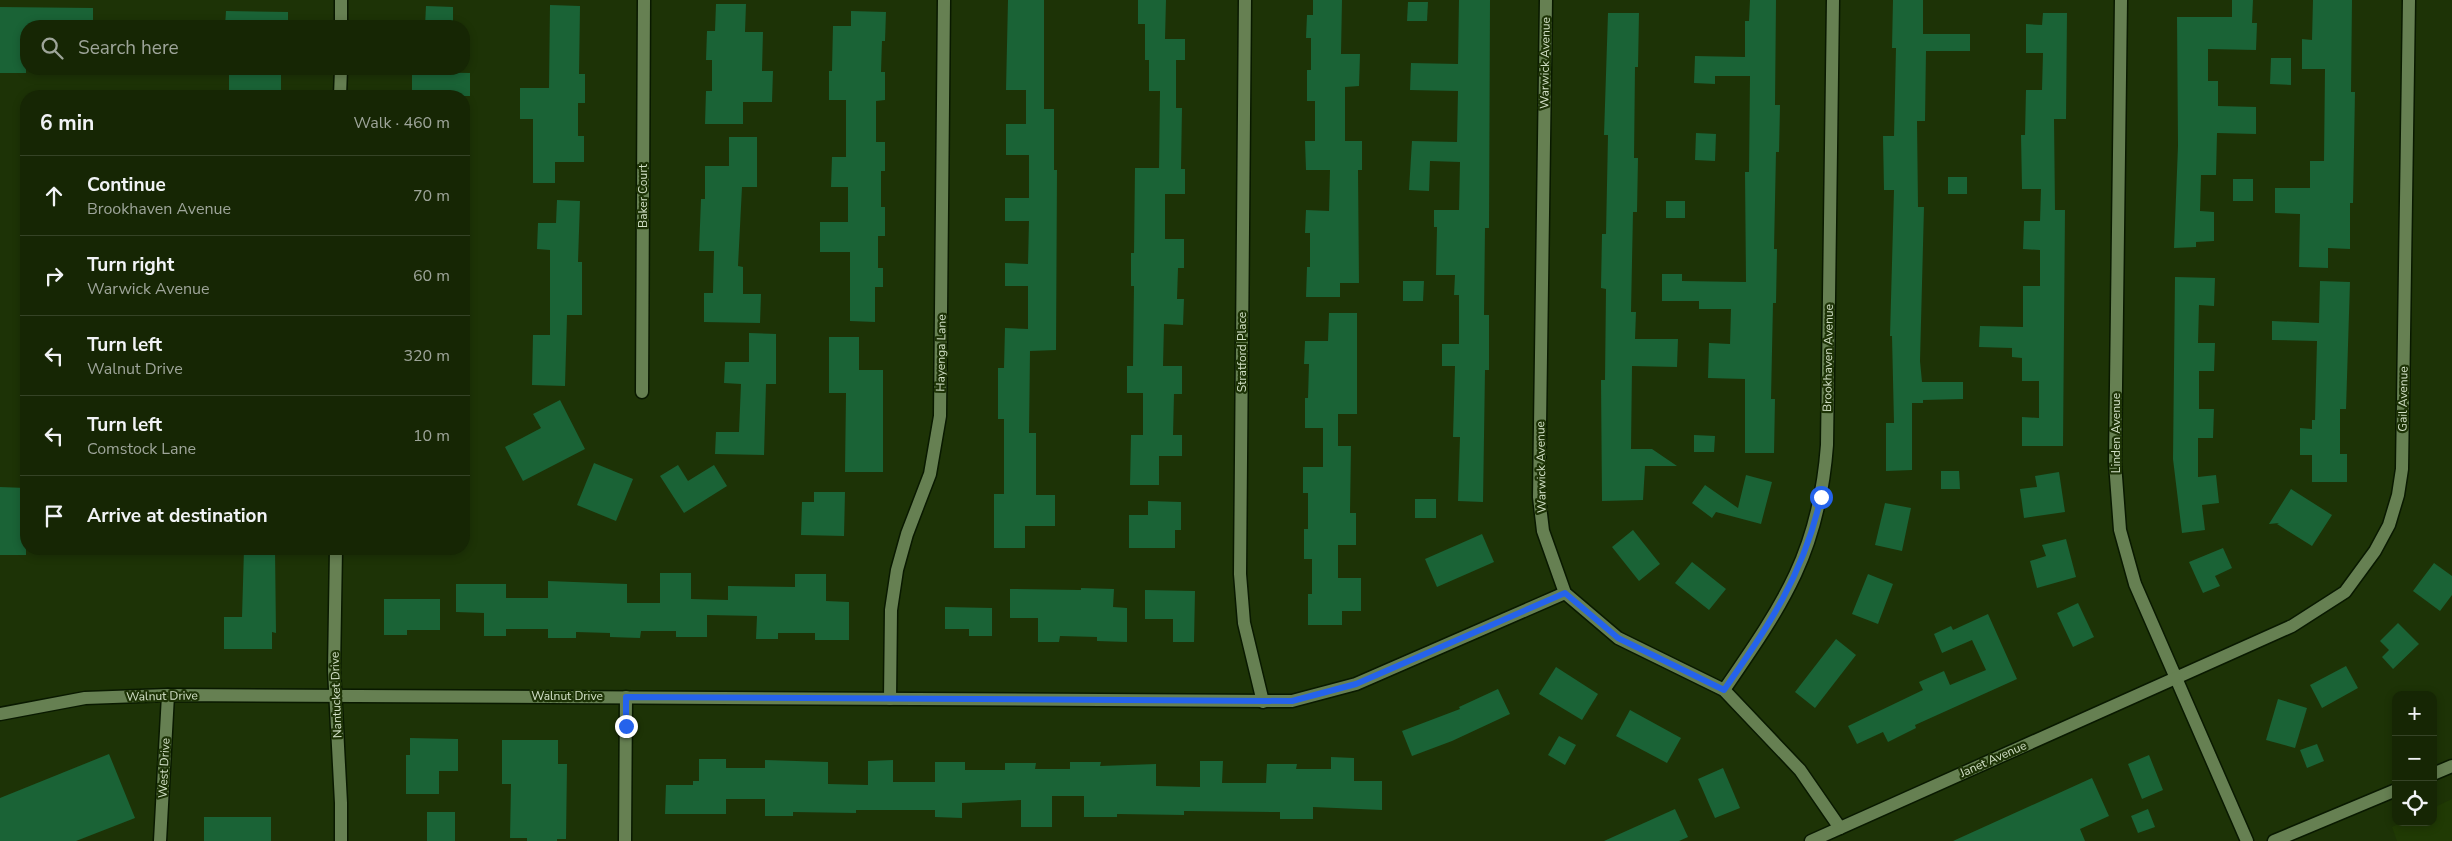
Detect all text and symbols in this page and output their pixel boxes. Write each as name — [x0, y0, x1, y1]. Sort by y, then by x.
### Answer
street label: Warwick Avenue — [1536, 17, 1554, 109]
search box — [20, 20, 470, 75]
icon: search — [38, 34, 66, 62]
text: Search here — [78, 35, 179, 61]
text: 6 min — [40, 109, 94, 137]
text: Walk · 460 m — [354, 112, 450, 134]
street label: Baker Court — [635, 163, 651, 228]
text: Continue — [87, 172, 166, 198]
icon: ahead — [40, 182, 68, 210]
text: 70 m — [413, 185, 450, 207]
text: Brookhaven Avenue — [87, 198, 231, 220]
text: Turn right — [87, 252, 174, 278]
icon: right — [40, 262, 68, 290]
text: 60 m — [413, 265, 450, 287]
text: Warwick Avenue — [87, 278, 210, 300]
street label: Brookhaven Avenue — [1819, 304, 1837, 412]
street label: Stratford Place — [1234, 312, 1250, 392]
street label: Hayenga Lane — [932, 314, 950, 392]
text: Turn left — [87, 332, 162, 358]
icon: left — [40, 342, 68, 370]
text: 320 m — [403, 345, 450, 367]
text: Walnut Drive — [87, 358, 183, 380]
street label: Gail Avenue — [2394, 366, 2412, 432]
street label: Linden Avenue — [2108, 393, 2124, 473]
text: Turn left — [87, 412, 162, 438]
street label: Warwick Avenue — [1532, 421, 1550, 513]
icon: left — [40, 422, 68, 450]
text: 10 m — [413, 425, 450, 447]
text: Comstock Lane — [87, 438, 196, 460]
route start — [1810, 486, 1833, 509]
icon: arrive — [40, 502, 68, 530]
text: Arrive at destination — [87, 503, 268, 529]
street label: Nantucket Drive — [326, 651, 346, 739]
street label: Walnut Drive — [126, 687, 198, 705]
street label: Walnut Drive — [531, 688, 603, 704]
map controls — [2392, 691, 2437, 826]
button: + — [2392, 691, 2437, 736]
route end — [615, 715, 638, 738]
button: − — [2392, 736, 2437, 781]
street label: West Drive — [154, 737, 174, 799]
street label: Janet Avenue — [1956, 737, 2029, 781]
button: locate — [2392, 781, 2437, 826]

